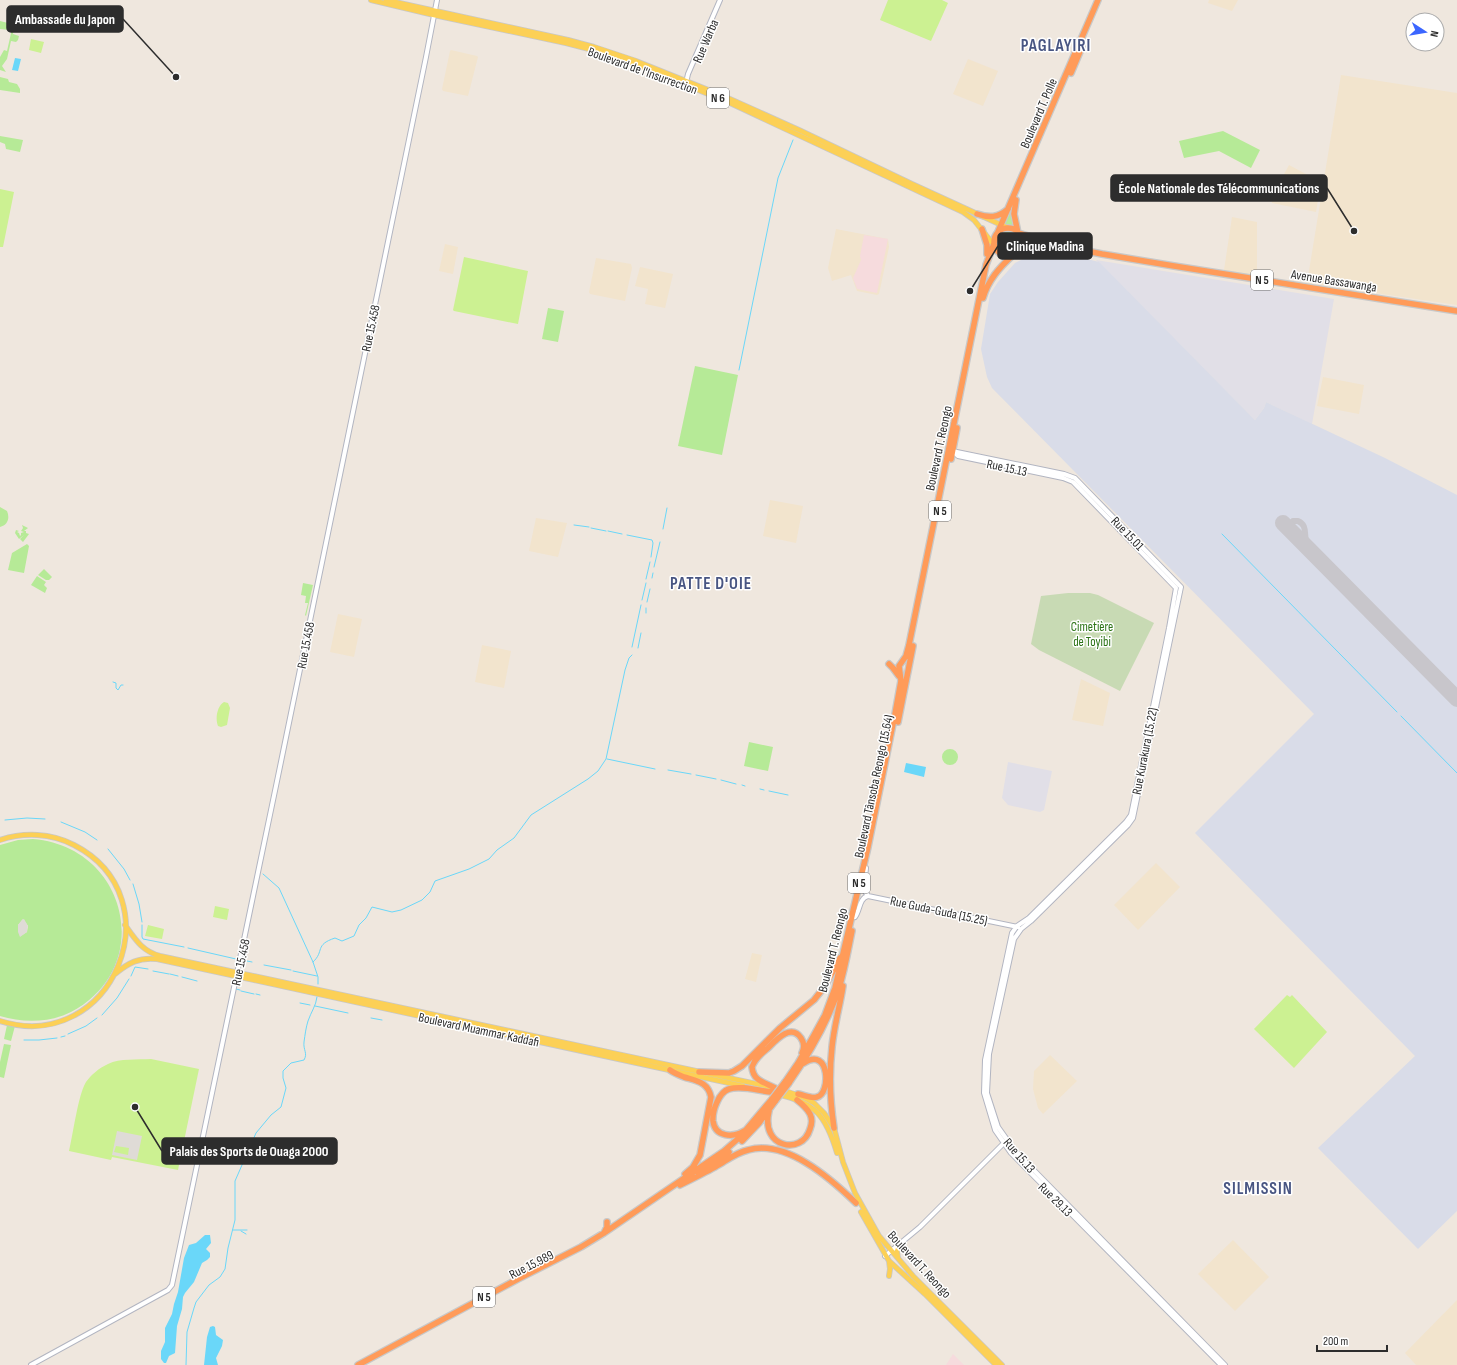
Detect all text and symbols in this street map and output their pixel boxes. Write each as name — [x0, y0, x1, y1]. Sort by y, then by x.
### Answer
callout: Ambassade du Japon — [7, 6, 123, 32]
text: Ambassade du Japon — [14, 11, 115, 28]
north arrow — [1405, 12, 1445, 52]
street label: Rue Warba — [690, 17, 722, 66]
text: N — [1427, 30, 1441, 38]
district label: PAGLAYIRI — [1021, 36, 1091, 56]
street label: Boulevard de l'Insurrection — [586, 44, 700, 98]
street label: Boulevard T. Polle — [1017, 76, 1061, 151]
road number: N 6 — [707, 88, 729, 108]
callout: École Nationale des Télécommunications — [1111, 175, 1327, 201]
text: École Nationale des Télécommunications — [1119, 180, 1319, 197]
callout: Clinique Madina — [998, 233, 1092, 259]
text: Clinique Madina — [1006, 238, 1084, 255]
street label: Avenue Bassawanga — [1289, 266, 1378, 296]
road number: N 5 — [1251, 270, 1273, 290]
street label: Rue 15.458 — [358, 303, 384, 353]
street label: Boulevard T. Reongo — [922, 404, 956, 492]
street label: Rue 15.13 — [985, 456, 1029, 480]
road number: N 5 — [929, 501, 951, 521]
street label: Rue 15.01 — [1107, 513, 1148, 554]
district label: PATTE D'OIE — [670, 574, 752, 594]
park label: Cimetière de Toyibi — [1071, 619, 1113, 650]
street label: Rue 15.458 — [294, 620, 318, 670]
street label: Rue Kurakura (15.22) — [1129, 706, 1161, 796]
street label: Boulevard Tânsoba Reongo (15.64) — [851, 713, 897, 859]
road number: N 5 — [848, 873, 870, 893]
street label: Rue Guda-Guda (15.25) — [889, 893, 989, 929]
street label: Boulevard T. Reongo — [815, 906, 851, 994]
street label: Rue 15.458 — [228, 937, 254, 987]
street label: Boulevard Muammar Kaddafi — [417, 1009, 541, 1051]
street label: Rue 15.13 — [1000, 1135, 1039, 1176]
callout: Palais des Sports de Ouaga 2000 — [162, 1138, 337, 1164]
text: Palais des Sports de Ouaga 2000 — [170, 1143, 329, 1160]
street label: Rue 29.13 — [1035, 1179, 1076, 1220]
district label: SILMISSIN — [1223, 1179, 1293, 1199]
street label: Boulevard T. Reongo — [884, 1228, 955, 1302]
street label: Rue 15.989 — [507, 1247, 557, 1283]
road number: N 5 — [473, 1287, 495, 1307]
scale bar — [1317, 1327, 1387, 1353]
text: 200 m — [1323, 1334, 1349, 1349]

